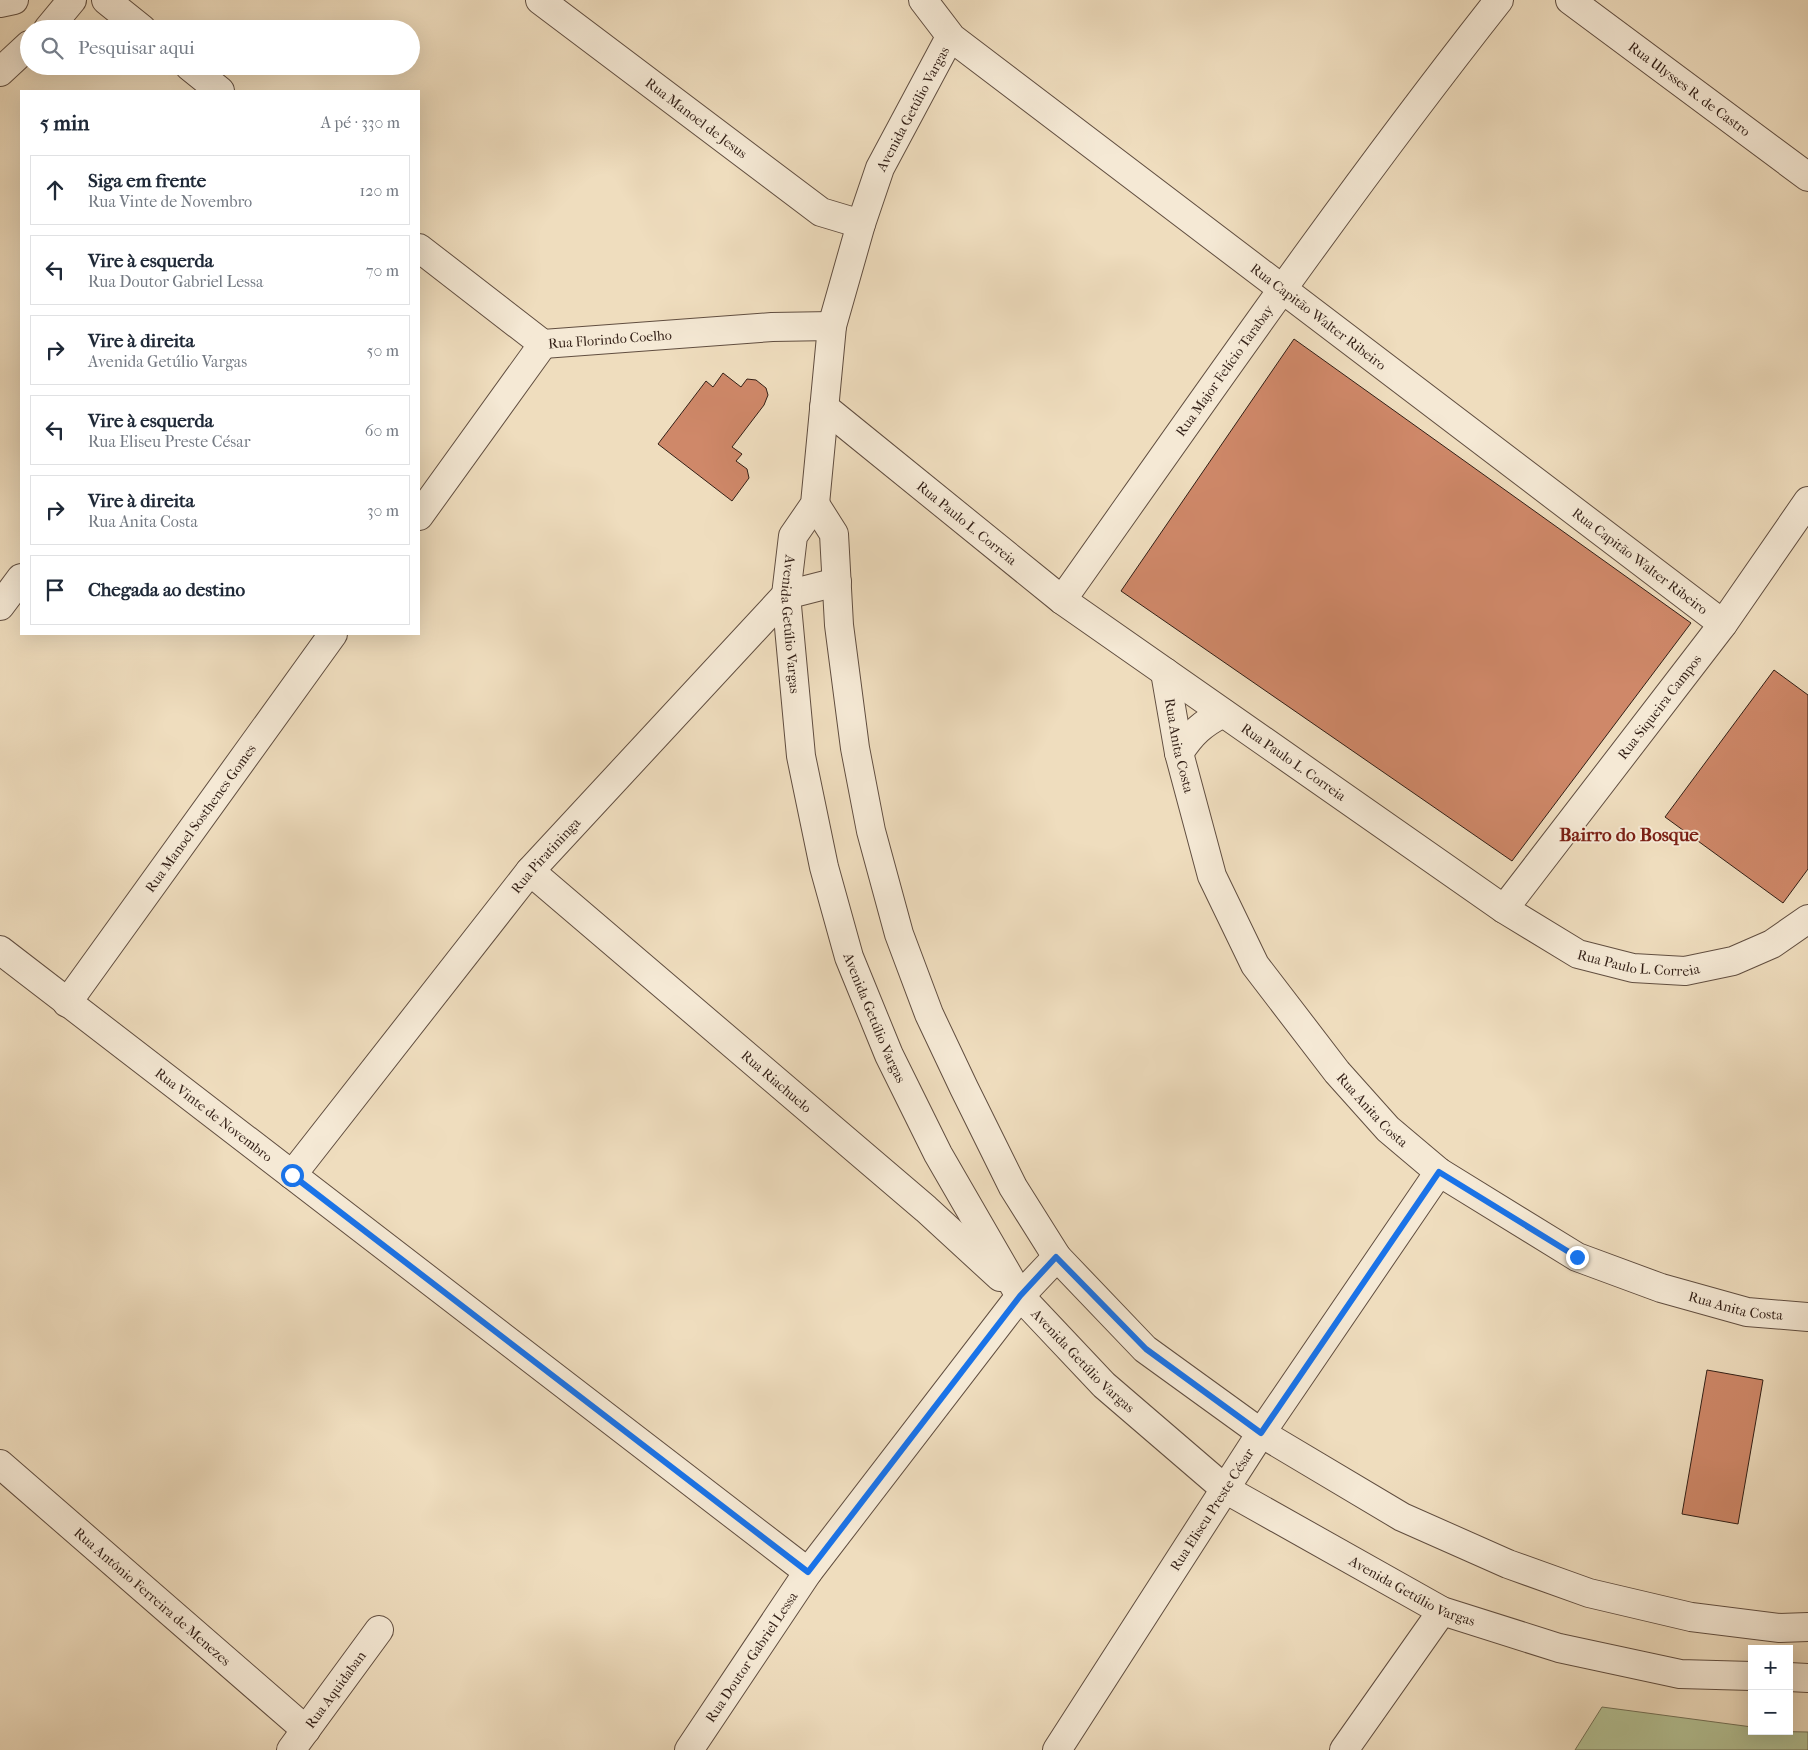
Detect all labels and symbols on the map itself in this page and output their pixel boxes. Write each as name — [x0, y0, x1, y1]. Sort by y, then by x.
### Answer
street label: Rua Ulysses R. de Castro — [1625, 38, 1754, 140]
street label: Avenida Getúlio Vargas — [872, 44, 953, 175]
street label: Rua Manoel de Jesus — [642, 74, 751, 162]
street label: Rua Capitão Walter Ribeiro — [1247, 259, 1390, 373]
street label: Rua Major Felício Tarabay — [1172, 301, 1277, 440]
street label: Rua Florindo Coelho — [548, 326, 672, 352]
street label: Rua Paulo L. Correia — [913, 477, 1021, 569]
street label: Rua Capitão Walter Ribeiro — [1569, 504, 1711, 618]
street label: Avenida Getúlio Vargas — [777, 553, 804, 694]
street label: Rua Siqueira Campos — [1614, 651, 1705, 763]
street label: Rua Anita Costa — [1161, 697, 1198, 795]
street label: Rua Paulo L. Correia — [1238, 719, 1350, 805]
street label: Rua Manoel Sosthenes Gomes — [141, 741, 259, 895]
street label: Rua Piratininga — [507, 814, 584, 897]
district label: Bairro do Bosque — [1559, 824, 1699, 846]
street label: Rua Paulo L. Correia — [1576, 946, 1702, 980]
street label: Avenida Getúlio Vargas — [839, 949, 910, 1085]
street label: Rua Riachuelo — [738, 1046, 815, 1116]
street label: Rua Vinte de Novembro — [152, 1064, 276, 1165]
street label: Rua Anita Costa — [1333, 1069, 1412, 1151]
route start — [281, 1164, 304, 1187]
route end — [1566, 1246, 1589, 1269]
street label: Rua Anita Costa — [1686, 1288, 1784, 1323]
street label: Avenida Getúlio Vargas — [1027, 1305, 1138, 1416]
street label: Rua Eliseu Preste César — [1166, 1445, 1257, 1574]
street label: Rua Antônio Ferreira de Menezes — [71, 1524, 234, 1669]
street label: Avenida Getúlio Vargas — [1345, 1552, 1477, 1629]
street label: Rua Doutor Gabriel Lessa — [701, 1588, 801, 1725]
street label: Rua Aquidaban — [301, 1648, 369, 1732]

